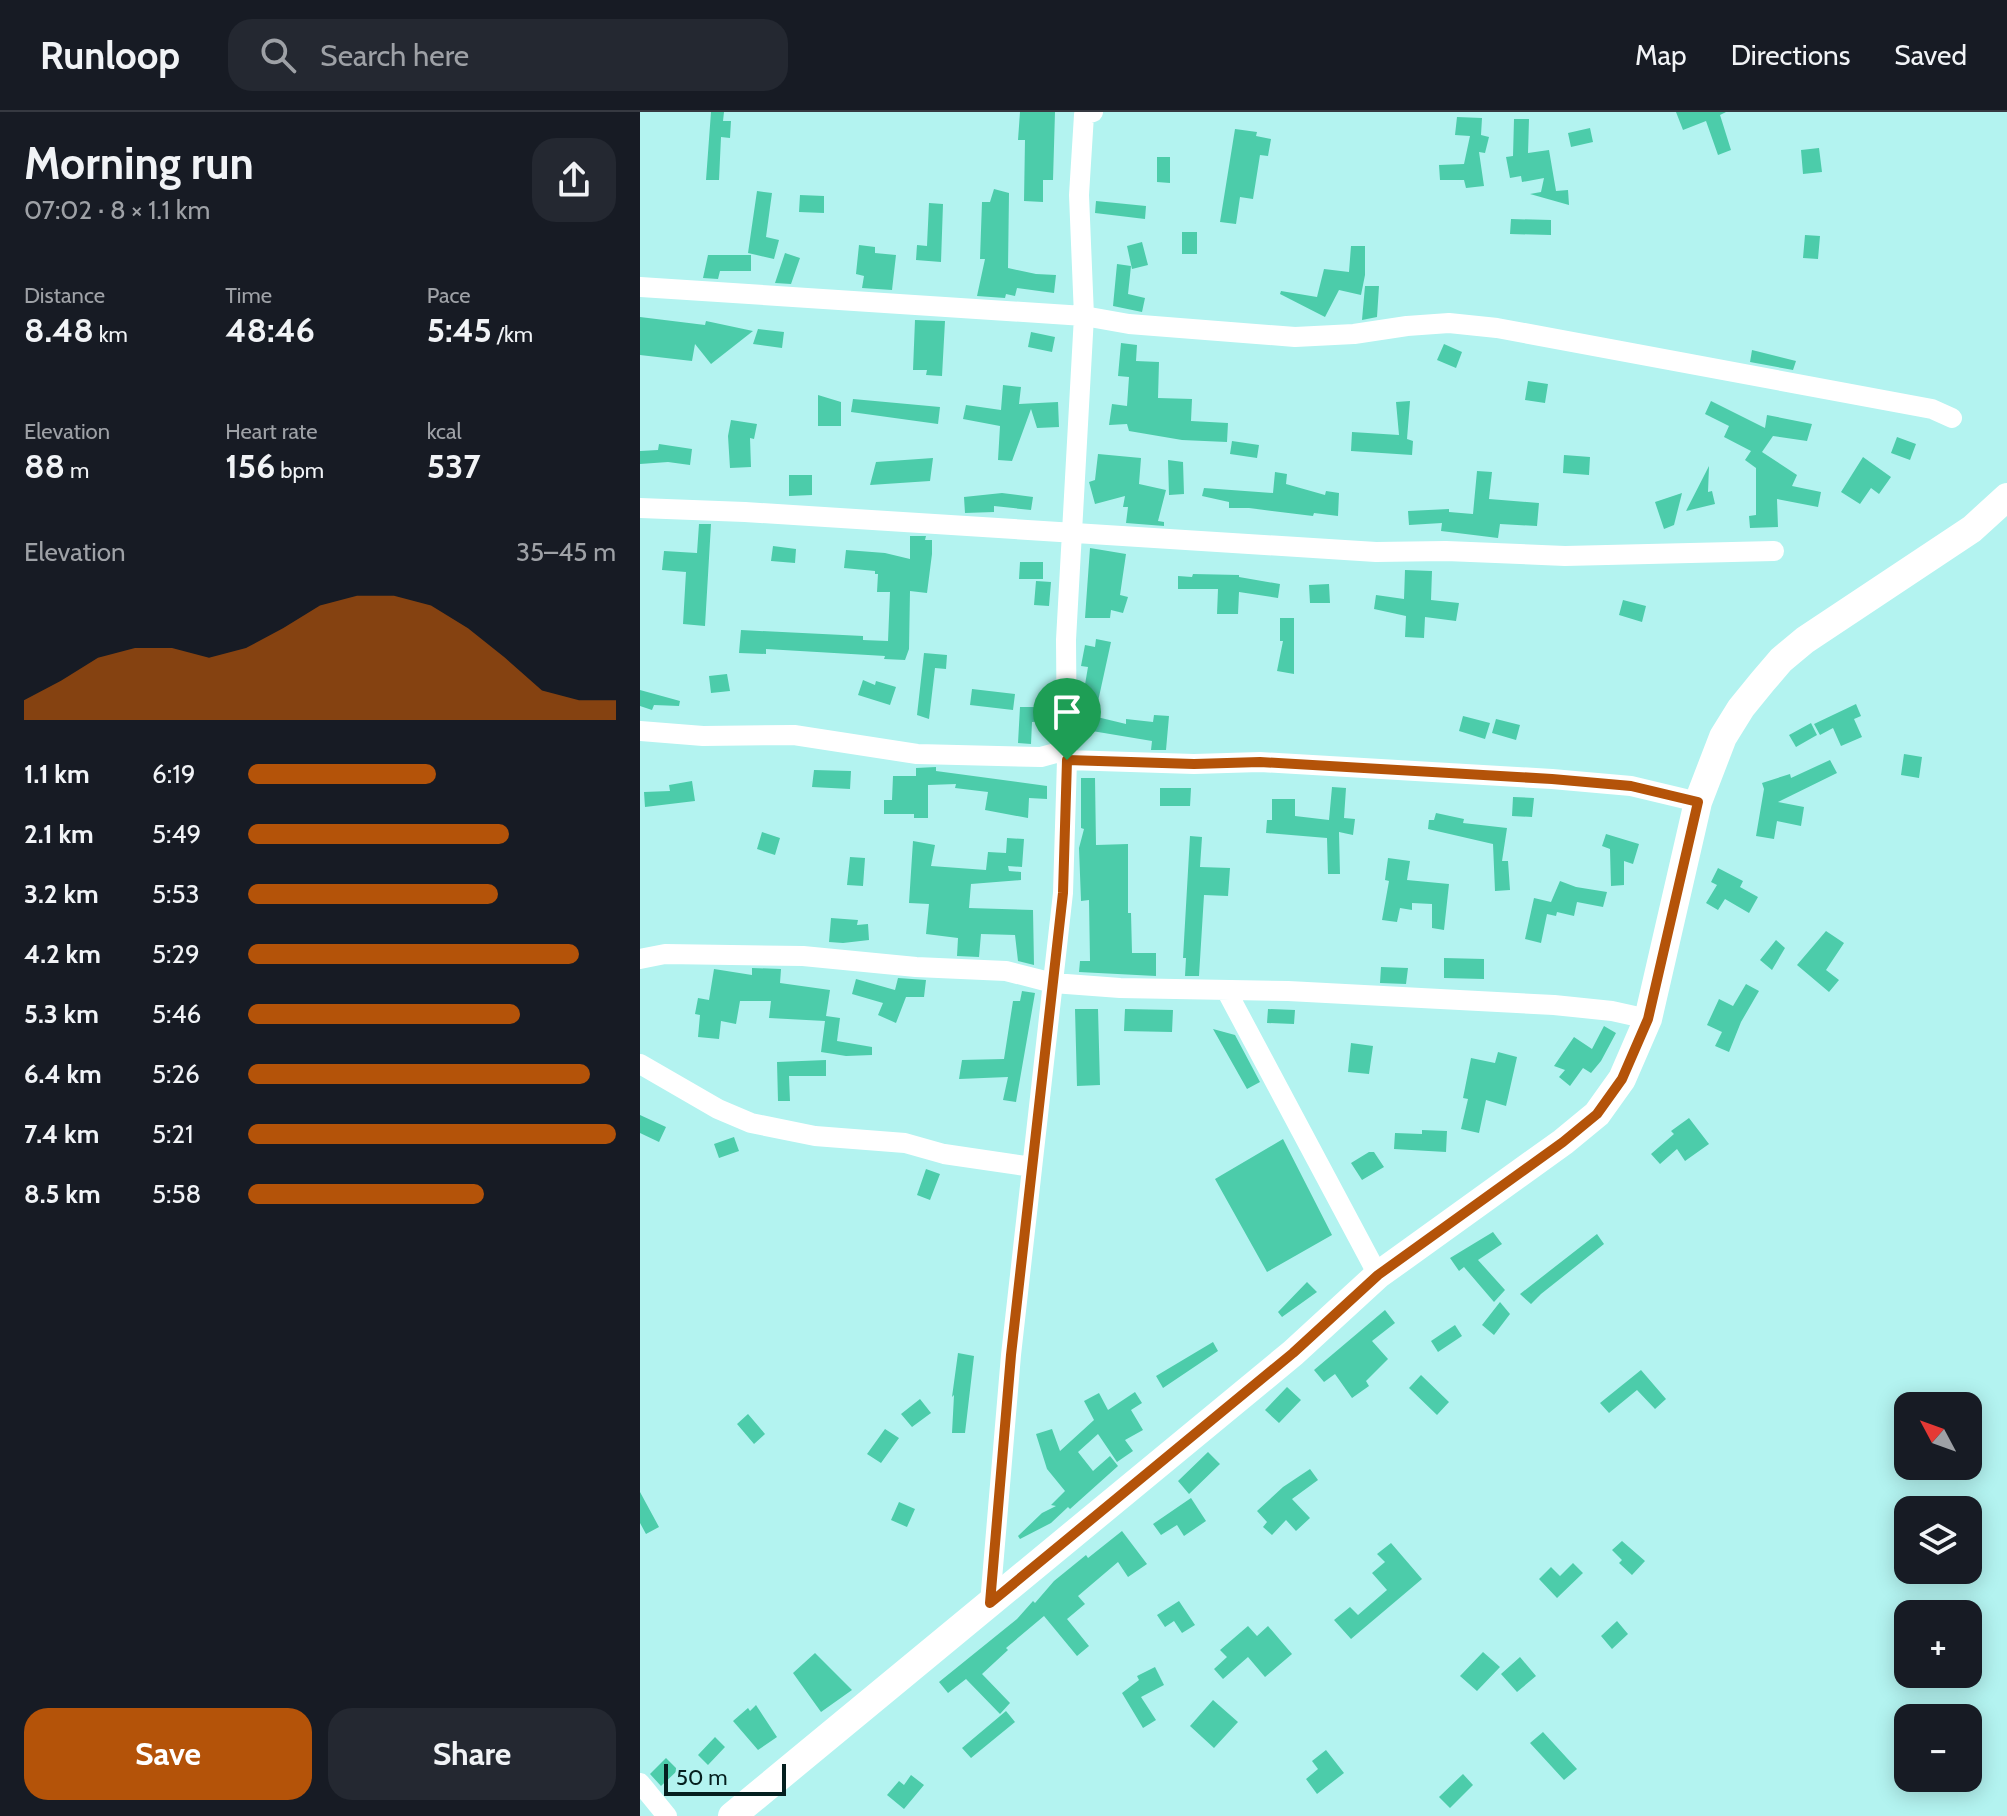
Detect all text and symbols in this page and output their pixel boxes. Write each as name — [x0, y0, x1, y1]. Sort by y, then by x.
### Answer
search box — [228, 19, 788, 91]
text: Runloop — [40, 32, 180, 79]
icon: search — [256, 33, 300, 77]
text: Search here — [320, 37, 469, 74]
text: Map — [1635, 38, 1687, 72]
text: Directions — [1731, 38, 1850, 72]
text: Saved — [1894, 38, 1967, 72]
text: Morning run — [24, 137, 254, 190]
button: share — [532, 138, 616, 222]
text: 07:02 · 8 × 1.1 km — [24, 194, 210, 226]
text: Distance — [24, 282, 105, 309]
text: Time — [225, 282, 272, 309]
text: Pace — [427, 282, 471, 309]
text: 8.48 — [24, 309, 94, 351]
text: 48:46 — [225, 309, 315, 351]
text: 5:45 — [427, 309, 492, 351]
text: km — [94, 321, 128, 348]
text: /km — [492, 321, 533, 348]
text: Elevation — [24, 418, 110, 445]
text: Heart rate — [225, 418, 317, 445]
text: kcal — [427, 418, 462, 445]
text: 88 — [24, 445, 65, 487]
text: 156 — [225, 445, 275, 487]
text: 537 — [427, 445, 481, 487]
text: m — [65, 457, 89, 484]
text: bpm — [275, 457, 324, 484]
text: Elevation — [24, 536, 126, 568]
text: 35–45 m — [516, 536, 616, 568]
pin — [1033, 678, 1101, 760]
icon: arrive — [1045, 690, 1089, 734]
text: 1.1 km — [24, 758, 90, 790]
text: 6:19 — [152, 758, 195, 790]
text: 2.1 km — [24, 818, 94, 850]
text: 5:49 — [152, 818, 201, 850]
text: 3.2 km — [24, 878, 99, 910]
text: 5:53 — [152, 878, 200, 910]
text: 4.2 km — [24, 938, 101, 970]
text: 5:29 — [152, 938, 200, 970]
text: 5.3 km — [24, 998, 99, 1030]
text: 5:46 — [152, 998, 201, 1030]
text: 6.4 km — [24, 1058, 102, 1090]
text: 5:26 — [152, 1058, 200, 1090]
text: 7.4 km — [24, 1118, 99, 1150]
text: 5:21 — [152, 1118, 194, 1150]
text: 8.5 km — [24, 1178, 101, 1210]
text: 5:58 — [152, 1178, 201, 1210]
north arrow — [1894, 1392, 1982, 1480]
map controls — [1894, 1392, 1982, 1792]
button: layers — [1894, 1496, 1982, 1584]
button: + — [1894, 1600, 1982, 1688]
button: − — [1894, 1704, 1982, 1792]
button: Save — [24, 1708, 312, 1800]
button: Share — [328, 1708, 616, 1800]
scale bar — [664, 1760, 786, 1796]
text: 50 m — [676, 1764, 728, 1791]

